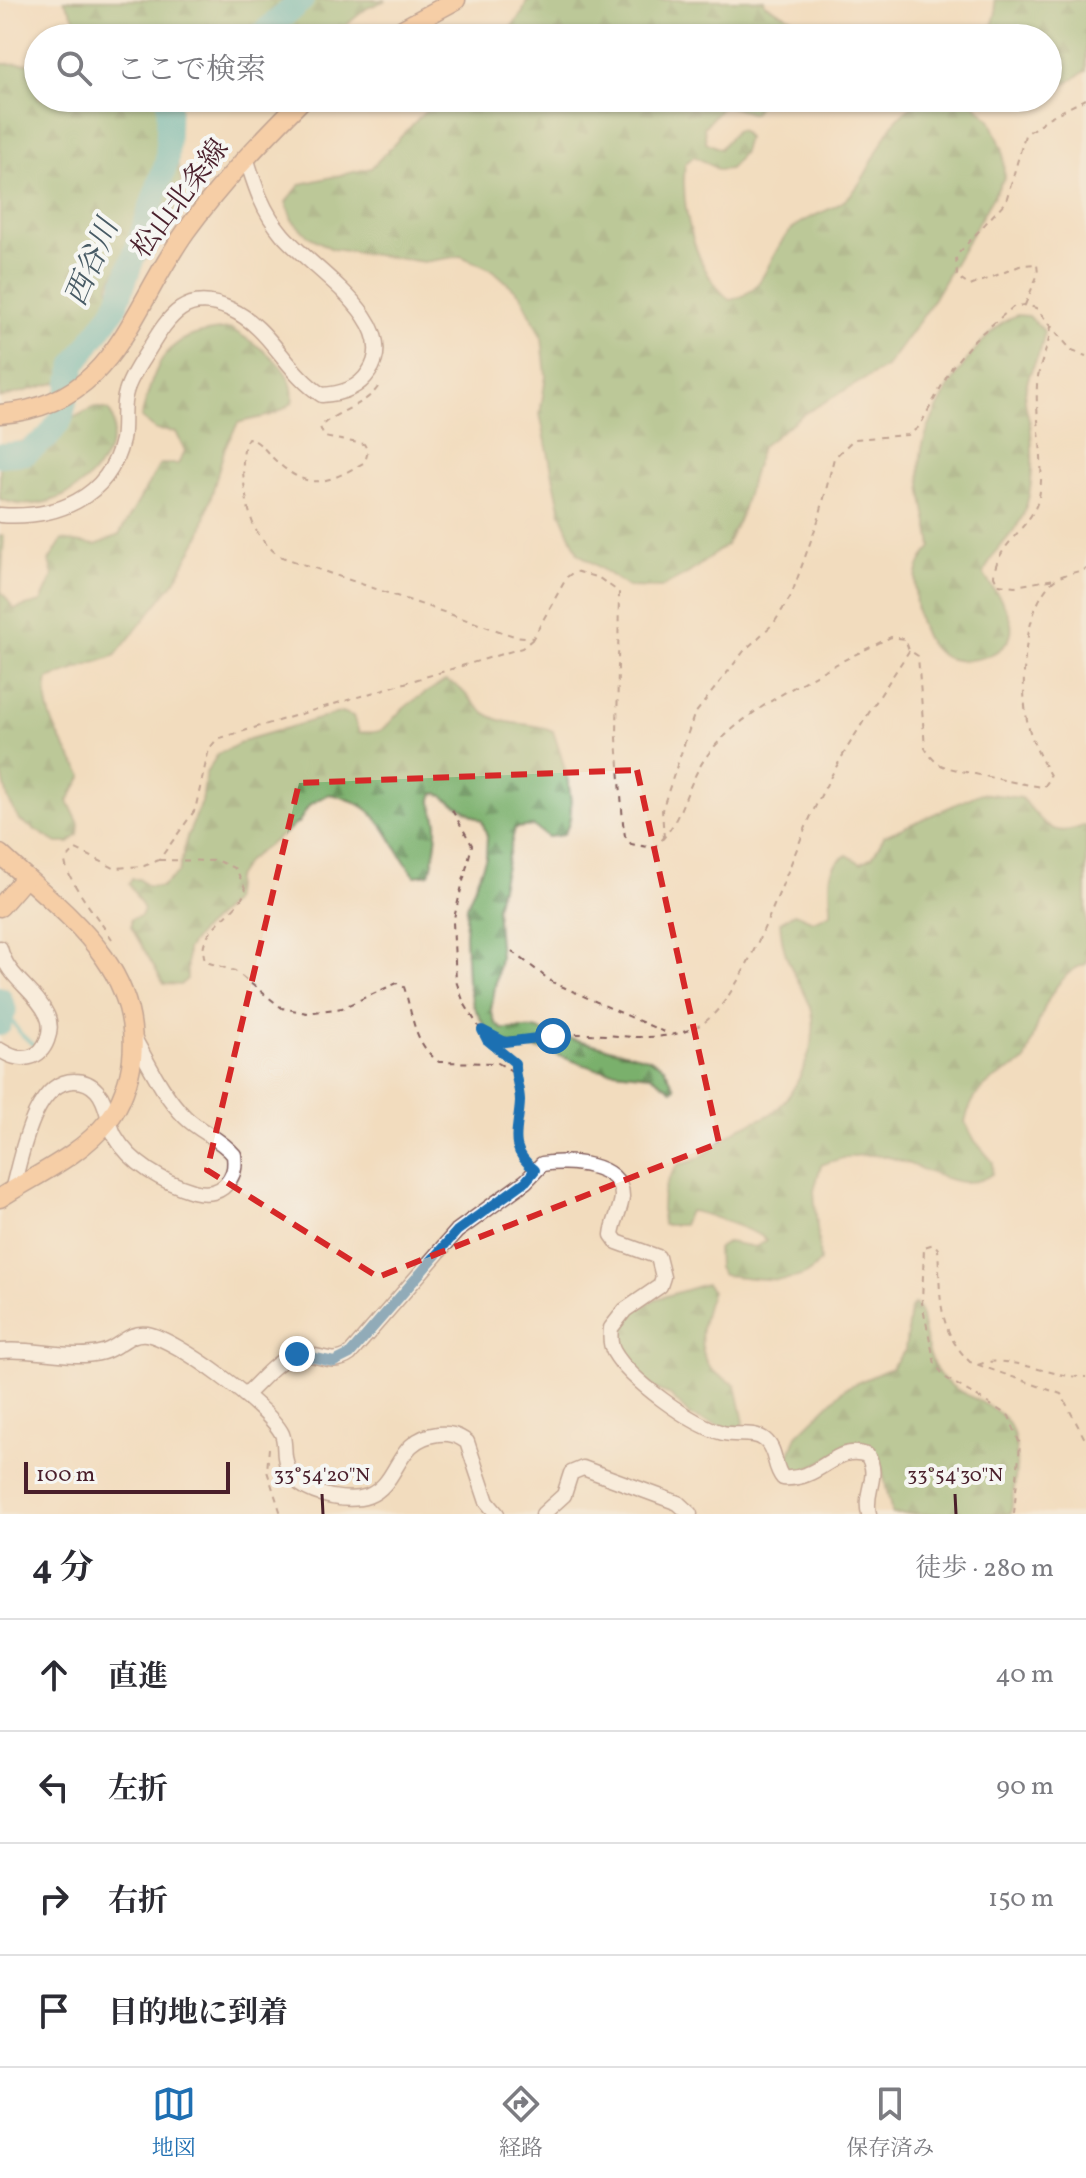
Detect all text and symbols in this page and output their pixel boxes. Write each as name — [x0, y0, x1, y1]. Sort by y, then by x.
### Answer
search box — [24, 24, 1062, 112]
icon: search — [52, 46, 96, 90]
text: ここで検索 — [116, 50, 266, 92]
street label: 松山北条線 — [123, 131, 239, 267]
water label: 西谷川 — [56, 211, 131, 313]
route start — [535, 1018, 571, 1054]
route end — [279, 1336, 315, 1372]
scale bar — [24, 1458, 230, 1494]
text: 100 m — [36, 1460, 95, 1491]
text: 33°54'20"N — [274, 1462, 370, 1490]
text: 33°54'30"N — [907, 1462, 1003, 1490]
text: 4 分 — [32, 1546, 93, 1593]
text: 徒歩 · 280 m — [915, 1551, 1054, 1587]
icon: ahead — [32, 1653, 76, 1697]
text: 直進 — [108, 1657, 168, 1699]
text: 40 m — [995, 1657, 1054, 1693]
icon: left — [32, 1765, 76, 1809]
text: 左折 — [108, 1769, 168, 1811]
text: 90 m — [996, 1769, 1054, 1805]
icon: right — [32, 1877, 76, 1921]
text: 右折 — [108, 1881, 168, 1923]
text: 150 m — [988, 1881, 1054, 1917]
icon: arrive — [32, 1989, 76, 2033]
text: 目的地に到着 — [108, 1993, 288, 2035]
tab: 地図 — [152, 2082, 196, 2165]
tab: 経路 — [499, 2082, 543, 2165]
tab: 保存済み — [846, 2082, 934, 2165]

